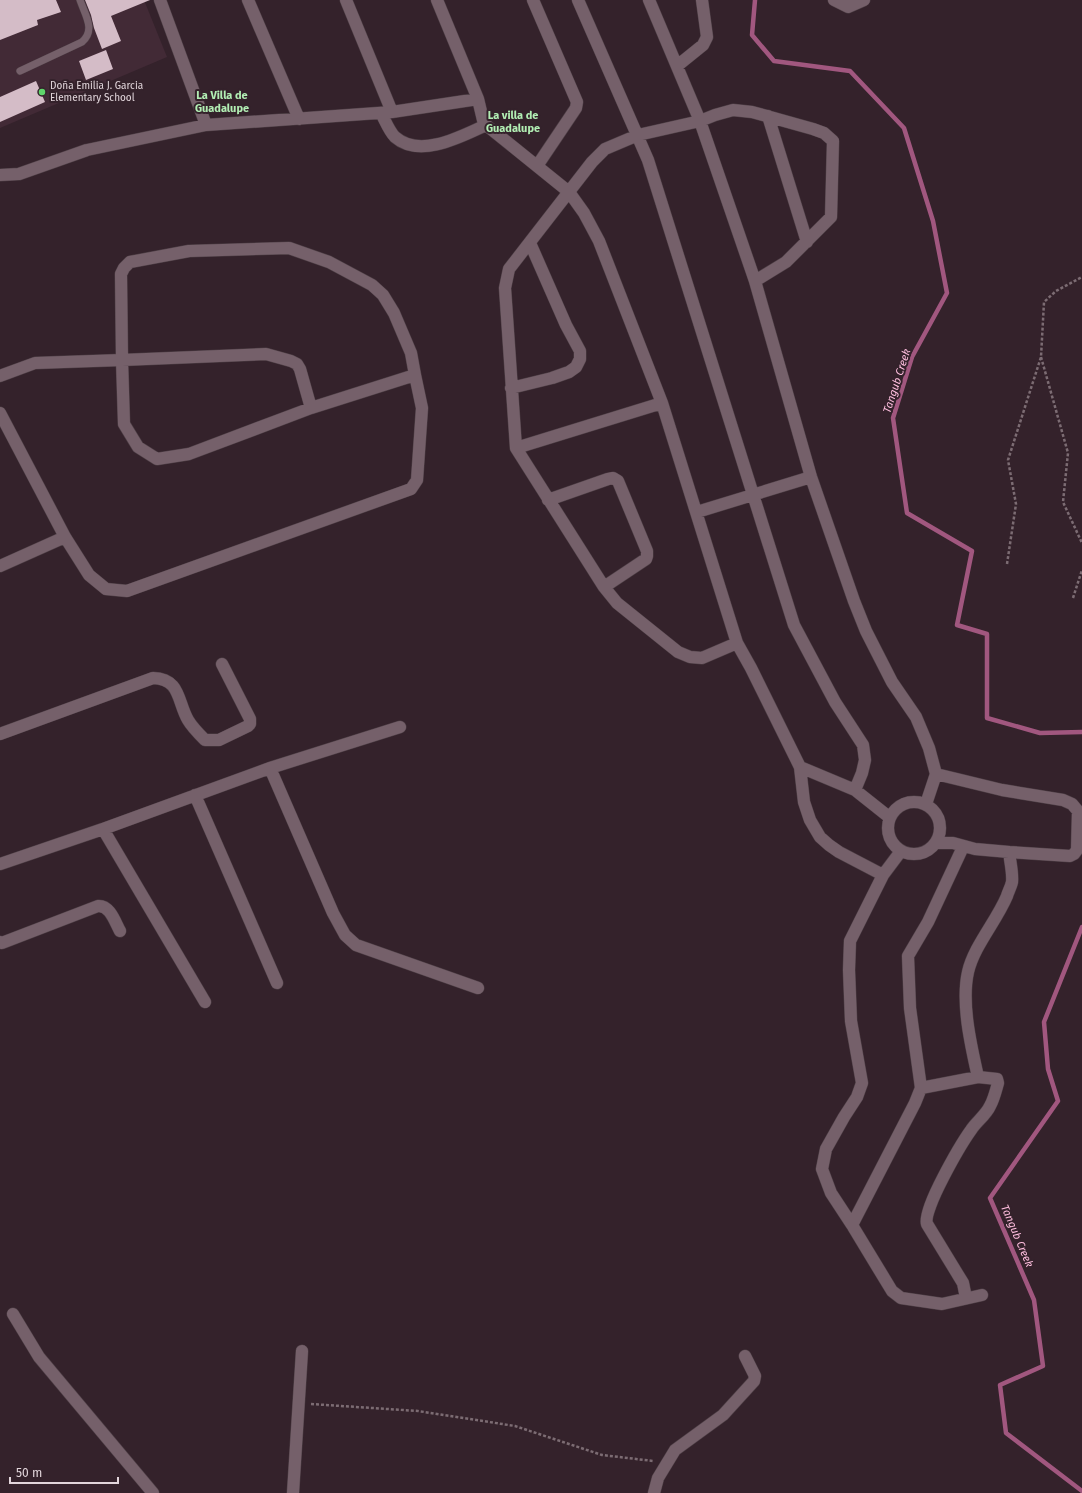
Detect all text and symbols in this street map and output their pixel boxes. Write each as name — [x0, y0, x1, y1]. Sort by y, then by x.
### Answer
place label: Doña Emilia J. Garcia Elementary School — [50, 80, 143, 104]
marker: Doña Emilia J. Garcia Elementary School — [37, 87, 47, 97]
district label: La Villa de Guadalupe — [195, 89, 249, 115]
district label: La villa de Guadalupe — [486, 109, 540, 135]
water label: Tangub Creek — [881, 347, 913, 415]
water label: Tangub Creek — [998, 1203, 1036, 1269]
scale bar — [10, 1459, 118, 1485]
text: 50 m — [16, 1466, 42, 1480]

